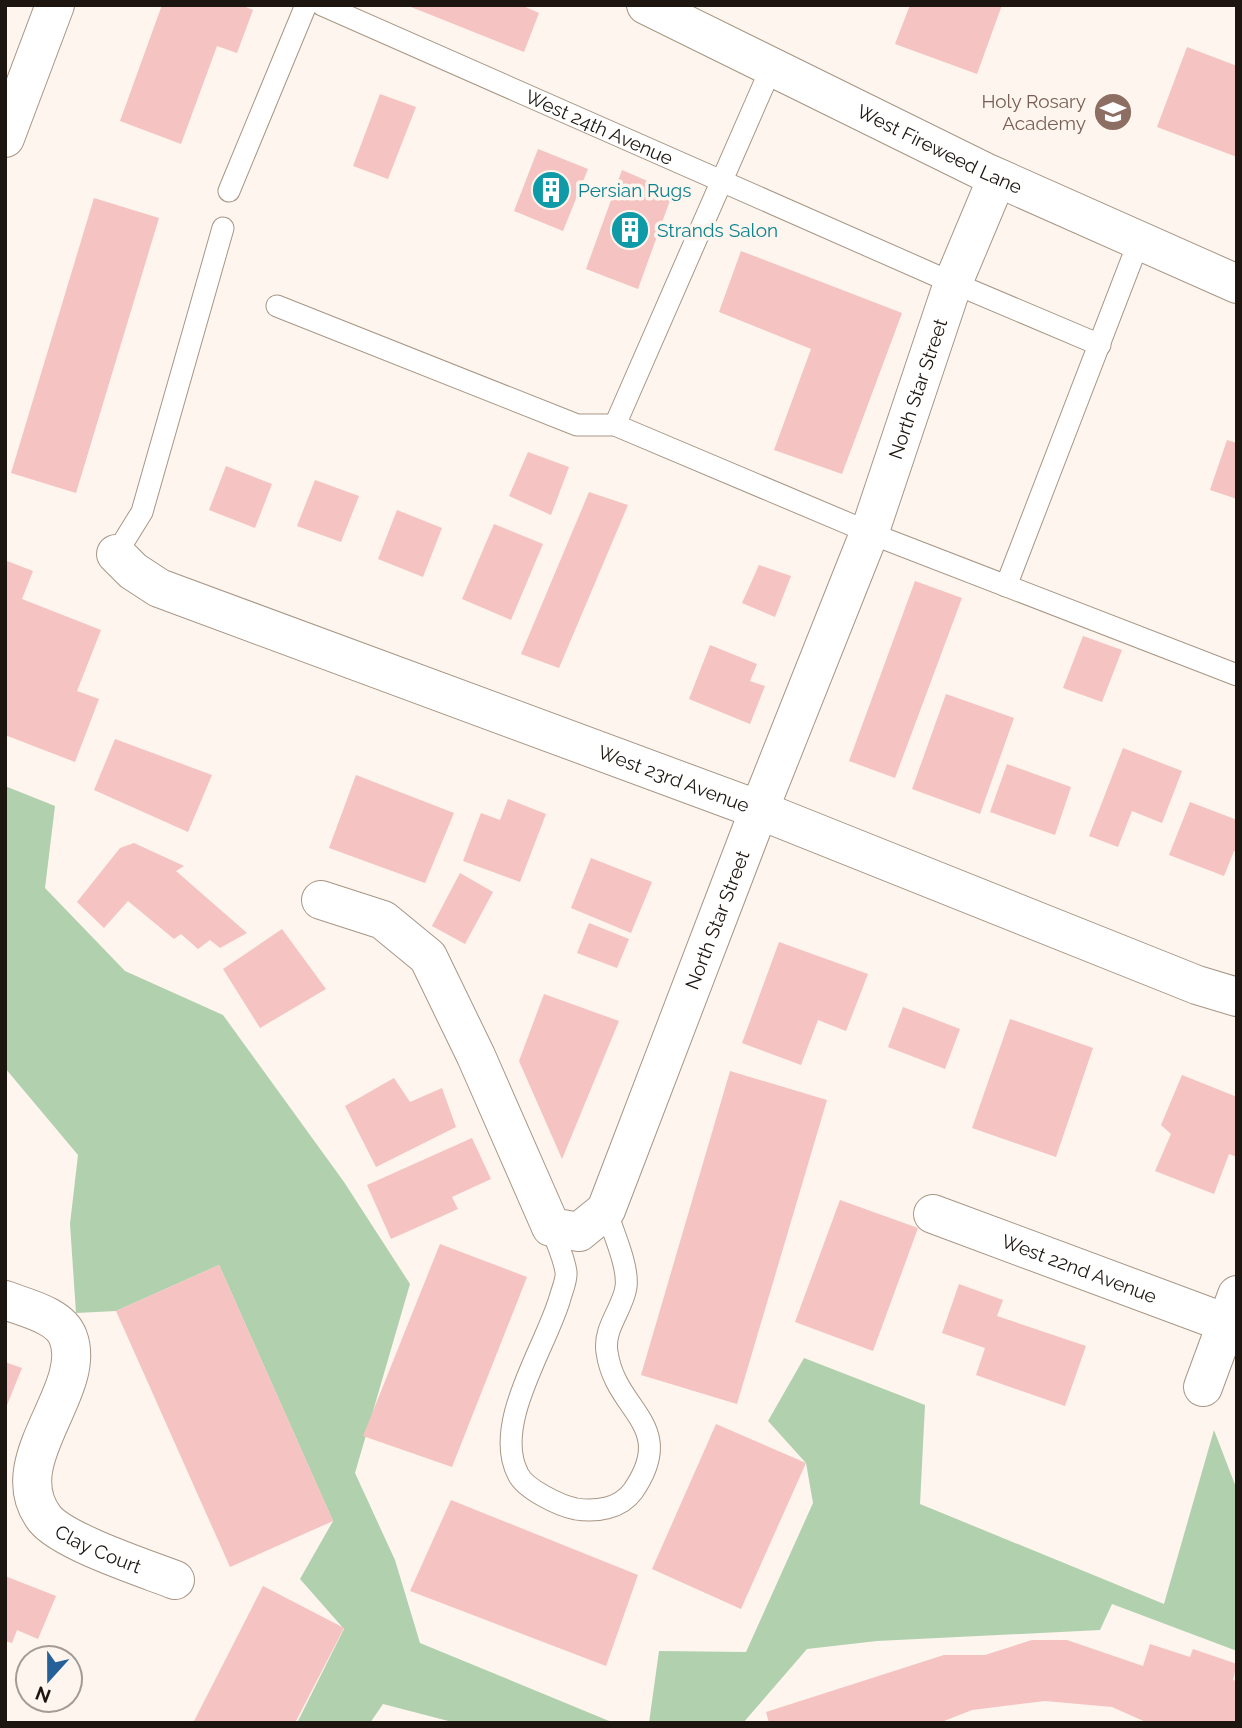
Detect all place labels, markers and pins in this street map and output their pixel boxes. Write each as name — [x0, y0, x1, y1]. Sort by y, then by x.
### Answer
place label: Holy Rosary Academy — [981, 90, 1086, 134]
school or university icon: Holy Rosary Academy — [1092, 91, 1134, 133]
building icon: Persian Rugs — [530, 169, 572, 211]
place label: Persian Rugs — [578, 179, 692, 201]
building icon: Strands Salon — [609, 209, 651, 251]
place label: Strands Salon — [657, 219, 778, 241]

